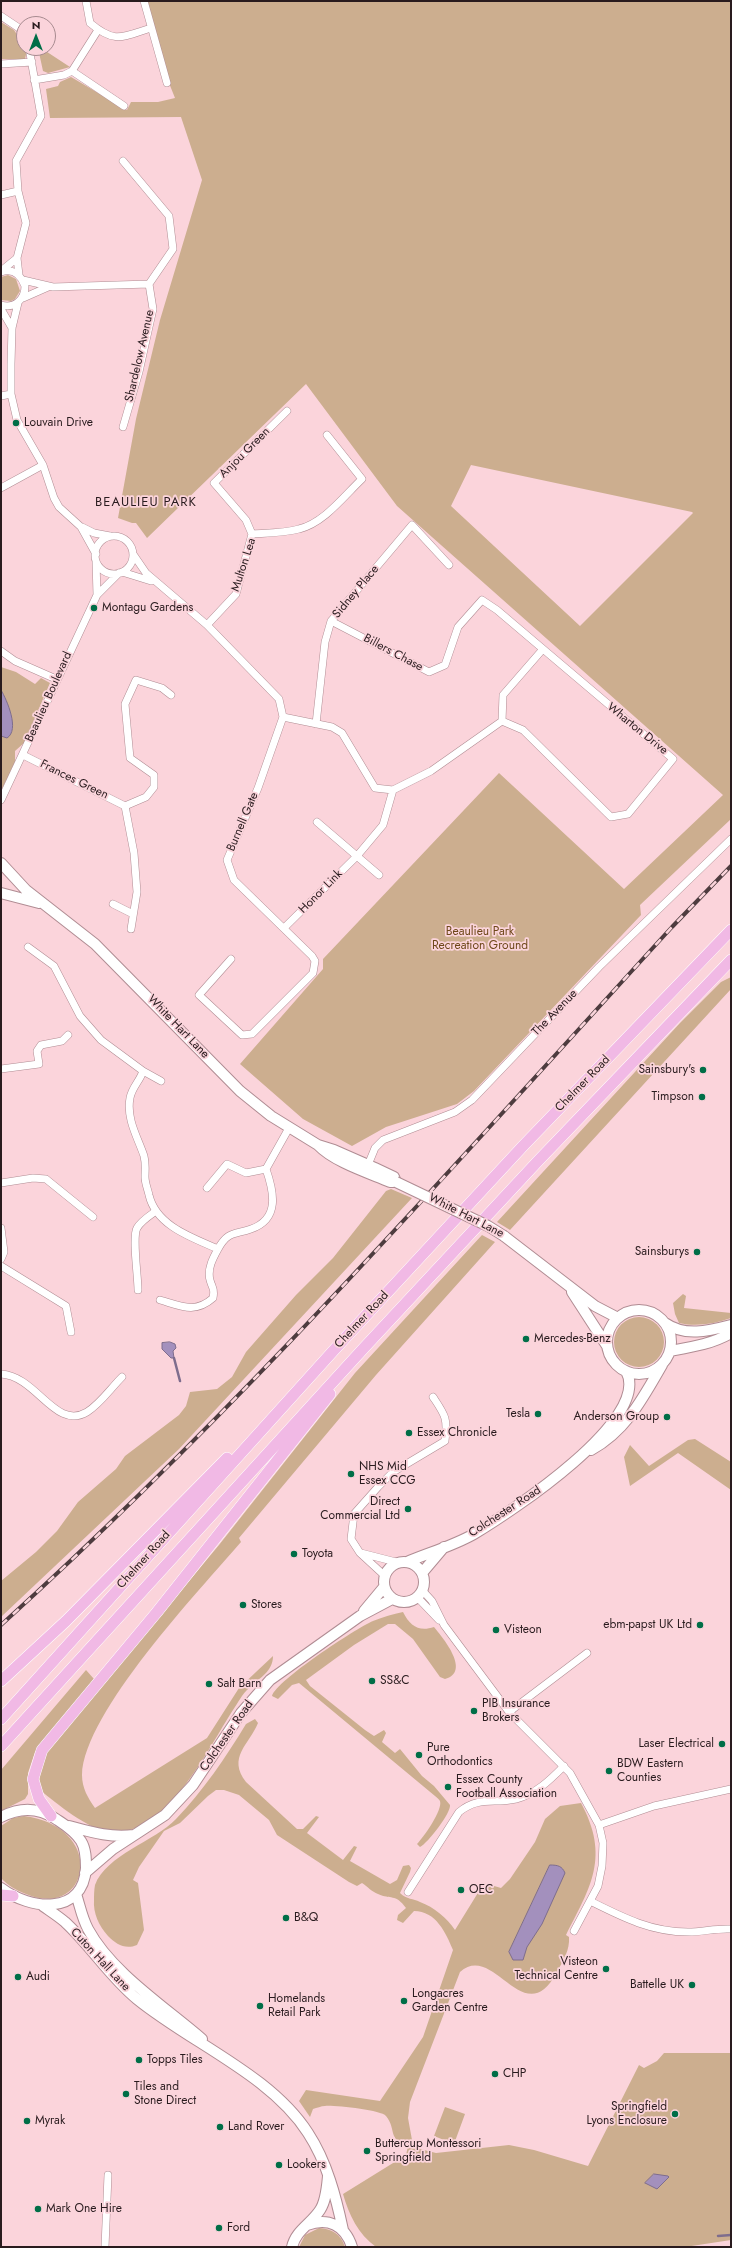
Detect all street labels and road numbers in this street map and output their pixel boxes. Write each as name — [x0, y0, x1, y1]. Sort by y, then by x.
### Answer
street label: Shardelow Avenue — [122, 309, 158, 403]
street label: Anjou Green — [217, 425, 273, 481]
street label: Multon Lea — [229, 536, 259, 594]
street label: Sidney Place — [330, 563, 382, 621]
street label: Billers Chase — [361, 631, 425, 675]
street label: Beaulieu Boulevard — [23, 650, 75, 744]
street label: Wharton Drive — [604, 700, 670, 758]
street label: Frances Green — [38, 757, 110, 803]
street label: Burnell Gate — [224, 790, 262, 854]
street label: Honor Link — [296, 867, 346, 917]
street label: The Avenue — [529, 987, 581, 1039]
street label: White Hart Lane — [144, 992, 212, 1062]
street label: Chelmer Road — [553, 1053, 613, 1115]
street label: White Hart Lane — [426, 1191, 506, 1241]
street label: Chelmer Road — [332, 1289, 392, 1351]
street label: Colchester Road — [466, 1483, 544, 1541]
street label: Chelmer Road — [114, 1528, 174, 1592]
street label: Colchester Road — [197, 1698, 257, 1774]
street label: Cuton Hall Lane — [67, 1925, 133, 1995]

